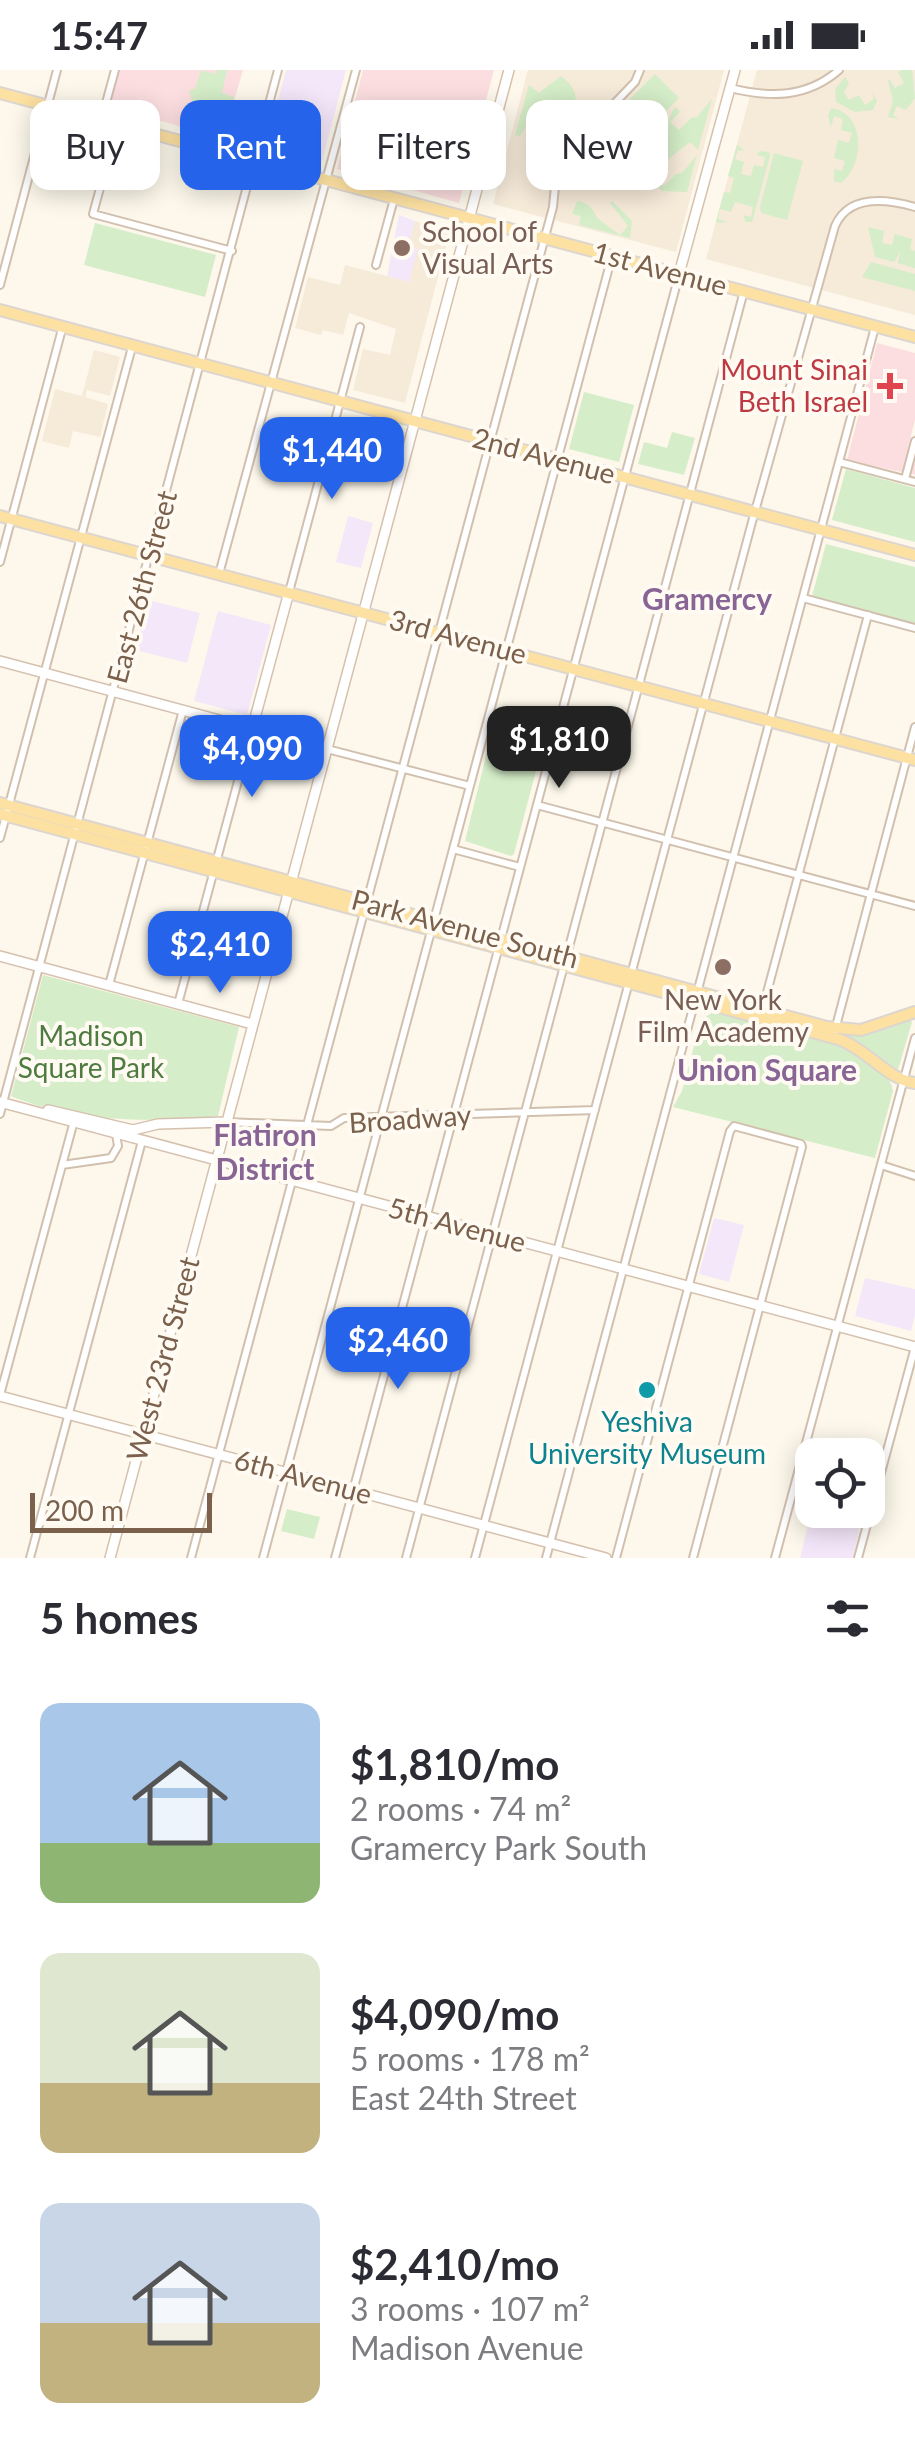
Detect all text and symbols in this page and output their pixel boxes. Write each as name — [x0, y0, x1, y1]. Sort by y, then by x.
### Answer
text: 15:47 — [50, 12, 148, 58]
chip: Buy — [30, 100, 160, 190]
chip: Rent — [180, 100, 321, 190]
chip: Filters — [341, 100, 506, 190]
chip: New — [526, 100, 668, 190]
place label: School of Visual Arts — [422, 214, 553, 280]
street label: 1st Avenue — [590, 234, 731, 302]
marker: School of Visual Arts — [391, 237, 413, 259]
place label: Mount Sinai Beth Israel — [720, 352, 868, 418]
marker: Mount Sinai Beth Israel — [877, 373, 903, 399]
pin: $1,440 — [251, 417, 413, 502]
street label: 2nd Avenue — [469, 420, 619, 490]
text: $1,440 — [282, 430, 382, 469]
street label: East 26th Street — [99, 487, 183, 687]
district label: Gramercy — [642, 580, 772, 616]
street label: 3rd Avenue — [386, 601, 531, 671]
pin: $1,810 — [478, 706, 640, 791]
pin: $4,090 — [171, 715, 333, 800]
text: $1,810 — [509, 719, 609, 758]
text: $4,090 — [202, 728, 302, 767]
street label: Park Avenue South — [348, 881, 582, 975]
pin: $2,410 — [139, 911, 301, 996]
text: $2,410 — [170, 924, 270, 963]
marker: New York Film Academy — [712, 956, 734, 978]
place label: New York Film Academy — [637, 982, 809, 1048]
park label: Madison Square Park — [18, 1018, 165, 1084]
district label: Union Square — [677, 1051, 857, 1087]
street label: Broadway — [348, 1097, 473, 1139]
district label: Flatiron District — [213, 1116, 317, 1186]
street label: 5th Avenue — [385, 1189, 530, 1259]
street label: West 23rd Street — [118, 1253, 206, 1465]
pin: $2,460 — [317, 1307, 479, 1392]
text: $2,460 — [348, 1320, 448, 1359]
marker: Yeshiva University Museum — [636, 1379, 658, 1401]
place label: Yeshiva University Museum — [528, 1404, 766, 1470]
map controls — [795, 1438, 885, 1528]
button: locate — [795, 1438, 885, 1528]
street label: 6th Avenue — [231, 1441, 376, 1511]
scale bar — [30, 1488, 212, 1532]
text: 200 m — [45, 1493, 124, 1527]
icon: filters — [820, 1591, 875, 1646]
text: 5 homes — [40, 1593, 198, 1643]
text: $1,810/mo — [350, 1739, 559, 1789]
icon: home — [120, 1743, 240, 1863]
text: 2 rooms · 74 m² — [350, 1789, 571, 1828]
text: Gramercy Park South — [350, 1828, 647, 1867]
text: $4,090/mo — [350, 1989, 559, 2039]
icon: home — [120, 1993, 240, 2113]
text: 5 rooms · 178 m² — [350, 2039, 590, 2078]
text: East 24th Street — [350, 2078, 577, 2117]
text: $2,410/mo — [350, 2239, 559, 2289]
icon: home — [120, 2243, 240, 2363]
text: 3 rooms · 107 m² — [350, 2289, 590, 2328]
text: Madison Avenue — [350, 2328, 584, 2367]

